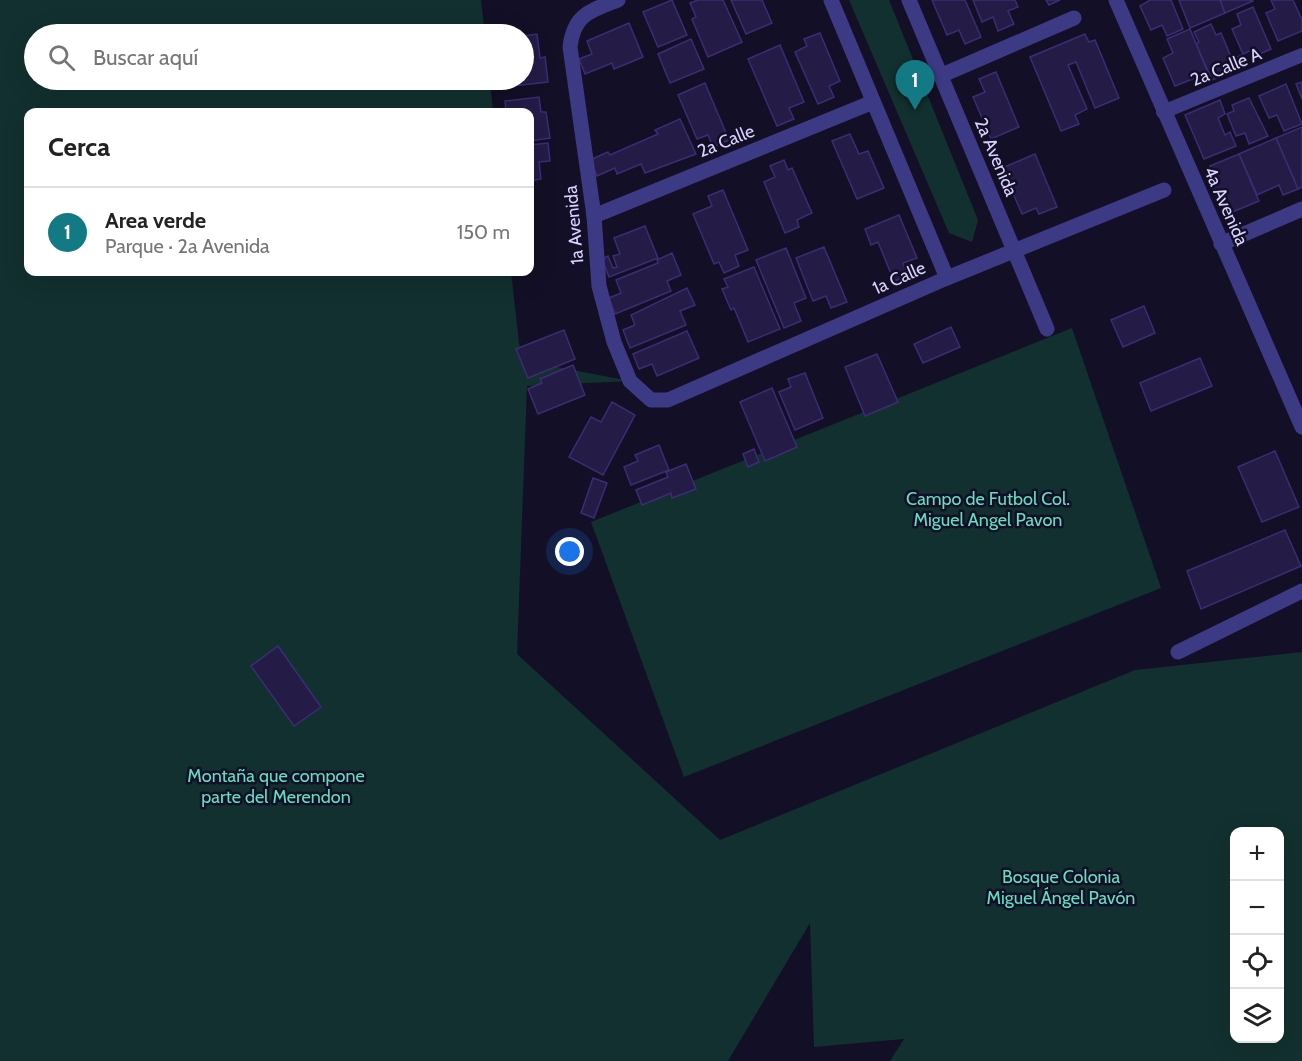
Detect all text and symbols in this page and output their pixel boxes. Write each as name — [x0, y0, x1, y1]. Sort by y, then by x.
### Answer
search box — [24, 24, 534, 90]
icon: search — [45, 41, 78, 74]
street label: 2a Calle A — [1187, 43, 1265, 91]
text: Buscar aquí — [93, 44, 198, 71]
pin: 1 — [896, 60, 934, 110]
street label: 2a Avenida — [970, 115, 1022, 200]
street label: 2a Calle — [694, 120, 758, 162]
text: Cerca — [48, 131, 110, 163]
street label: 4a Avenida — [1199, 163, 1253, 249]
street label: 1a Avenida — [560, 184, 588, 266]
text: Area verde — [105, 207, 206, 234]
text: 1 — [64, 220, 71, 244]
text: 150 m — [457, 220, 510, 244]
text: Parque · 2a Avenida — [105, 234, 270, 258]
street label: 1a Calle — [869, 257, 929, 299]
park label: Campo de Futbol Col. Miguel Angel Pavon — [906, 488, 1070, 531]
your location — [555, 537, 584, 566]
park label: Montaña que compone parte del Merendon — [187, 765, 365, 808]
map controls — [1230, 827, 1284, 1043]
button: + — [1230, 827, 1284, 881]
park label: Bosque Colonia Miguel Ángel Pavón — [987, 866, 1135, 909]
button: − — [1230, 881, 1284, 935]
button: locate — [1230, 935, 1284, 989]
button: layers — [1230, 989, 1284, 1043]

